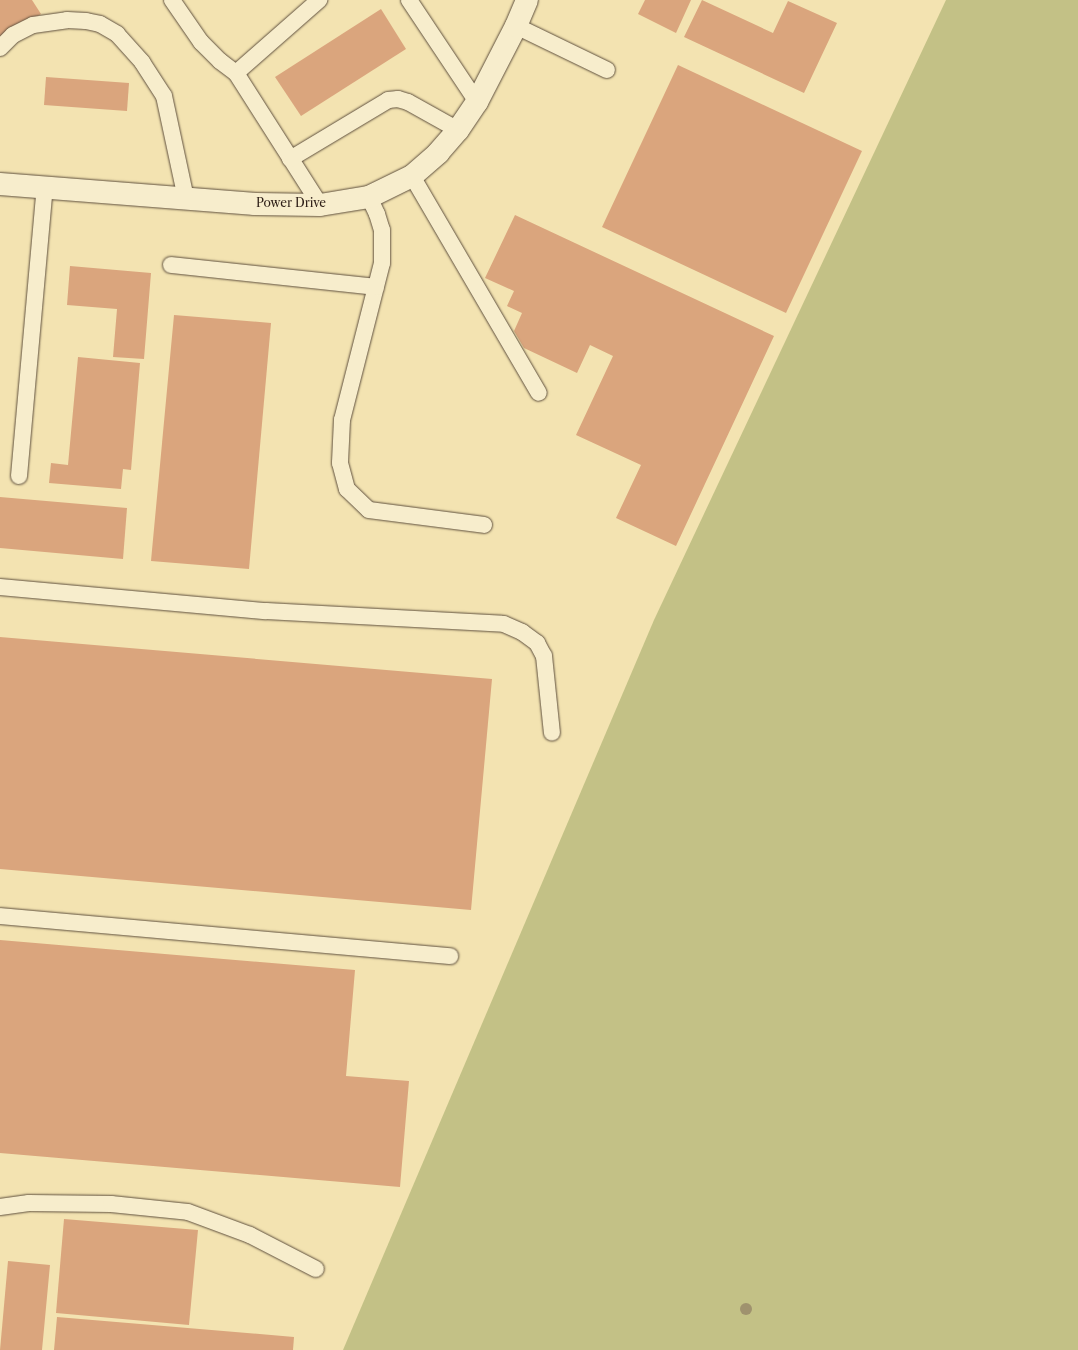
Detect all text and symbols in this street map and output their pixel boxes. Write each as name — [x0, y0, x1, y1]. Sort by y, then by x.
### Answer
street label: Power Drive — [256, 196, 326, 210]

